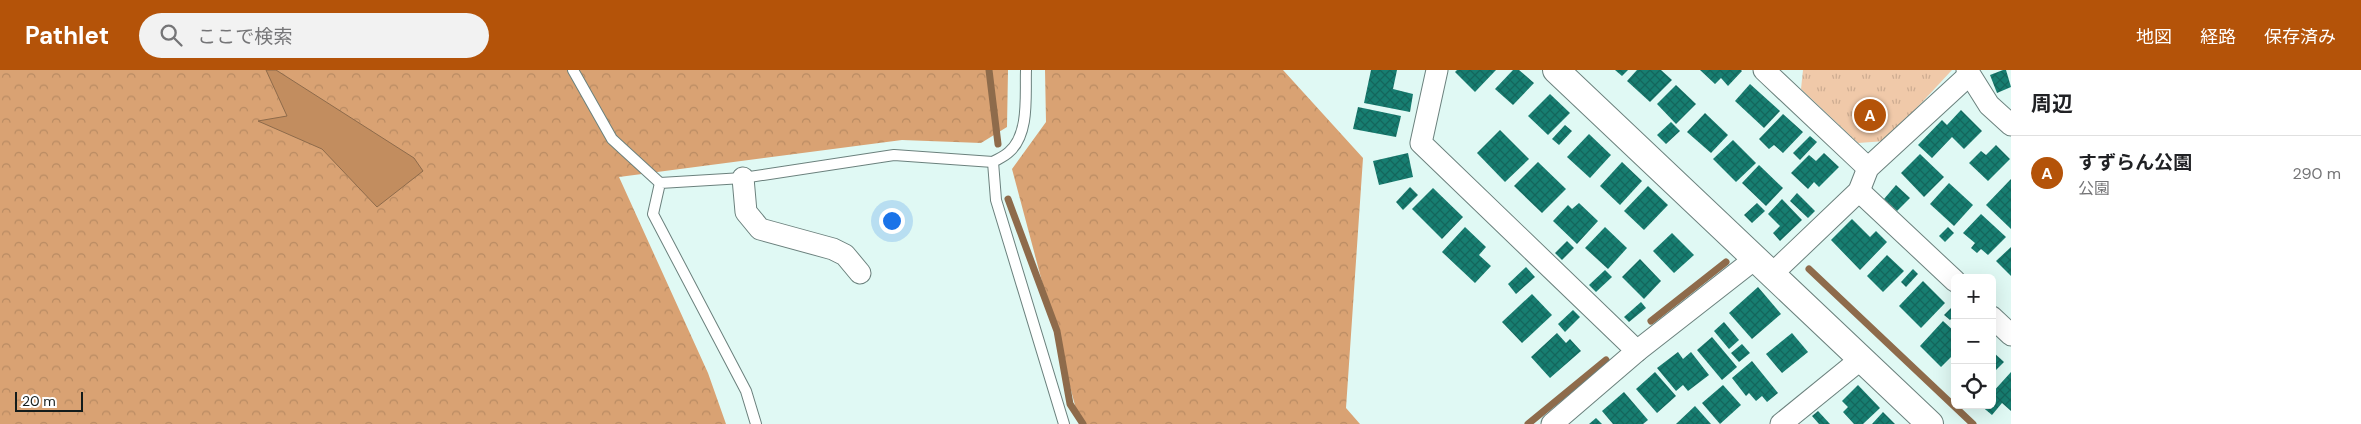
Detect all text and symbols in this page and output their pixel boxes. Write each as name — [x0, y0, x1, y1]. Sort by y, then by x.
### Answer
search box — [139, 13, 489, 58]
text: Pathlet — [25, 20, 109, 51]
icon: search — [157, 21, 185, 49]
text: ここで検索 — [197, 24, 292, 49]
text: 地図 — [2136, 25, 2172, 49]
text: 経路 — [2200, 25, 2236, 49]
text: 保存済み — [2264, 25, 2336, 49]
text: 周辺 — [2031, 90, 2073, 118]
pin: A — [1854, 96, 1886, 134]
text: すずらん公園 — [2078, 150, 2192, 175]
text: A — [2041, 163, 2053, 184]
text: 290 m — [2292, 163, 2341, 184]
text: 公園 — [2078, 178, 2110, 199]
your location — [879, 208, 905, 234]
map controls — [1951, 274, 1996, 409]
button: + — [1951, 274, 1996, 319]
button: − — [1951, 319, 1996, 364]
button: locate — [1951, 364, 1996, 409]
scale bar — [15, 389, 82, 412]
text: 20 m — [22, 392, 56, 410]

